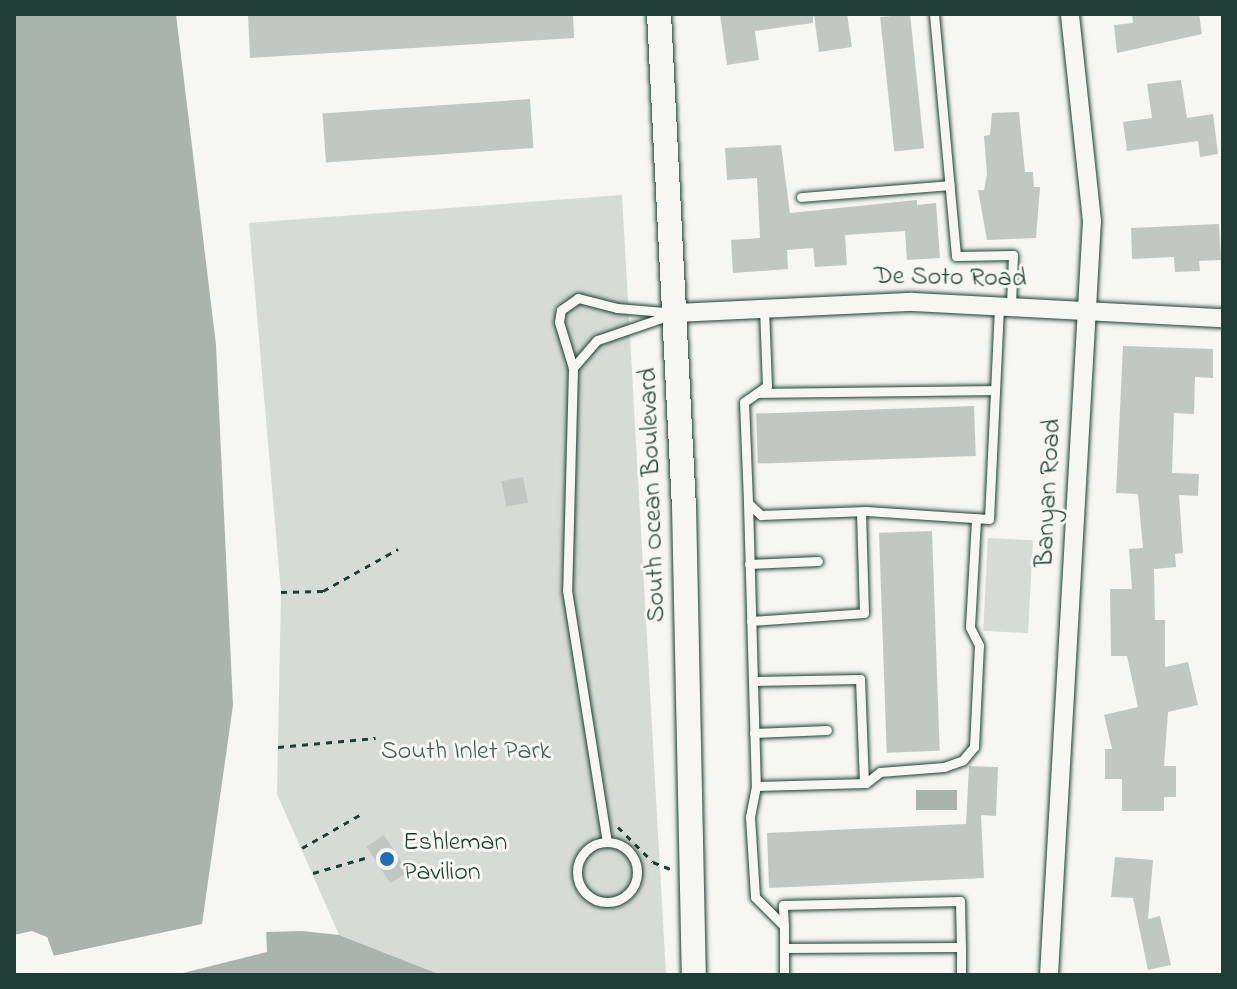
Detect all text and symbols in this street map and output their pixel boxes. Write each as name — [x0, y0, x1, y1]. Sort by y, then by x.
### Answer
street label: De Soto Road — [873, 262, 1027, 296]
street label: South Ocean Boulevard — [634, 367, 674, 623]
street label: Banyan Road — [1031, 418, 1069, 568]
park label: South Inlet Park — [381, 737, 551, 769]
place label: Eshleman Pavilion — [403, 828, 507, 890]
marker: Eshleman Pavilion — [378, 850, 396, 868]

